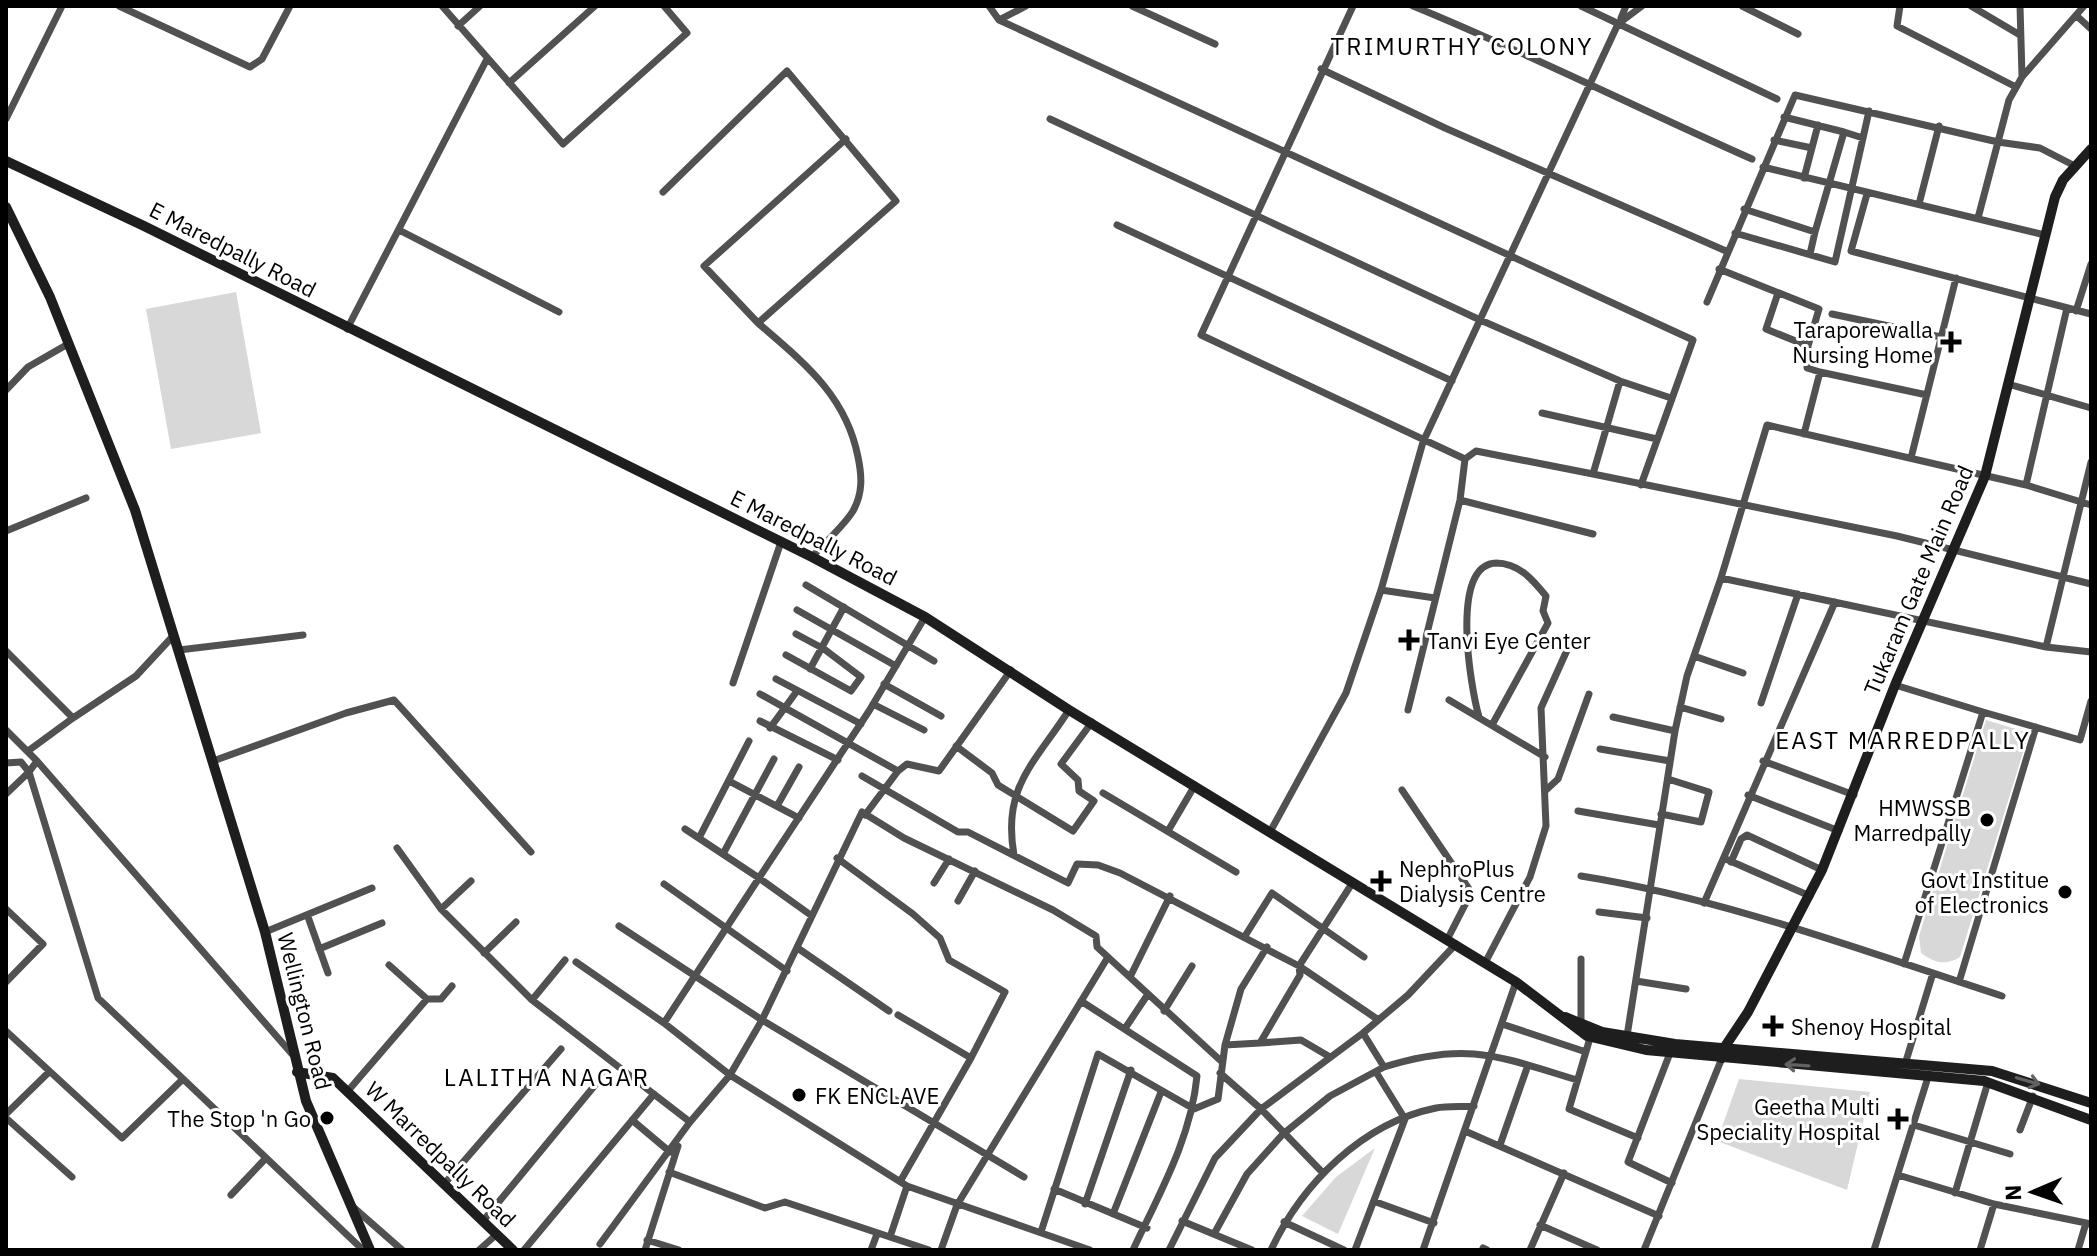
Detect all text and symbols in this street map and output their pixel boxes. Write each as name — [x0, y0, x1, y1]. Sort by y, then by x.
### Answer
district label: TRIMURTHY COLONY — [1331, 30, 1593, 62]
street label: E Maredpally Road — [145, 194, 321, 304]
place label: Taraporewalla Nursing Home — [1792, 315, 1933, 369]
marker: Taraporewalla Nursing Home — [1940, 331, 1962, 353]
street label: Tukaram Gate Main Road — [1856, 461, 1980, 699]
street label: E Maredpally Road — [726, 482, 902, 592]
place label: Tanvi Eye Center — [1427, 626, 1591, 655]
marker: Tanvi Eye Center — [1398, 629, 1420, 651]
district label: EAST MARREDPALLY — [1775, 724, 2031, 756]
place label: HMWSSB Marredpally — [1853, 793, 1971, 847]
marker: HMWSSB Marredpally — [1978, 811, 1996, 829]
place label: NephroPlus Dialysis Centre — [1399, 854, 1546, 908]
place label: Govt Institue of Electronics — [1915, 865, 2049, 919]
marker: NephroPlus Dialysis Centre — [1370, 870, 1392, 892]
marker: Govt Institue of Electronics — [2056, 883, 2074, 901]
street label: Wellington Road — [271, 929, 339, 1093]
place label: Shenoy Hospital — [1791, 1012, 1952, 1041]
marker: Shenoy Hospital — [1762, 1015, 1784, 1037]
one-way arrow — [1784, 1057, 1811, 1072]
district label: LALITHA NAGAR — [444, 1061, 650, 1093]
one-way arrow — [2015, 1074, 2041, 1089]
street label: W Marredpally Road — [360, 1075, 522, 1233]
place label: FK ENCLAVE — [815, 1081, 939, 1110]
marker: FK ENCLAVE — [790, 1086, 808, 1104]
place label: Geetha Multi Speciality Hospital — [1696, 1092, 1880, 1146]
place label: The Stop 'n Go — [167, 1104, 311, 1133]
marker: Geetha Multi Speciality Hospital — [1887, 1108, 1909, 1130]
marker: The Stop 'n Go — [318, 1109, 336, 1127]
north arrow — [1993, 1152, 2073, 1232]
text: N — [1998, 1184, 2027, 1201]

